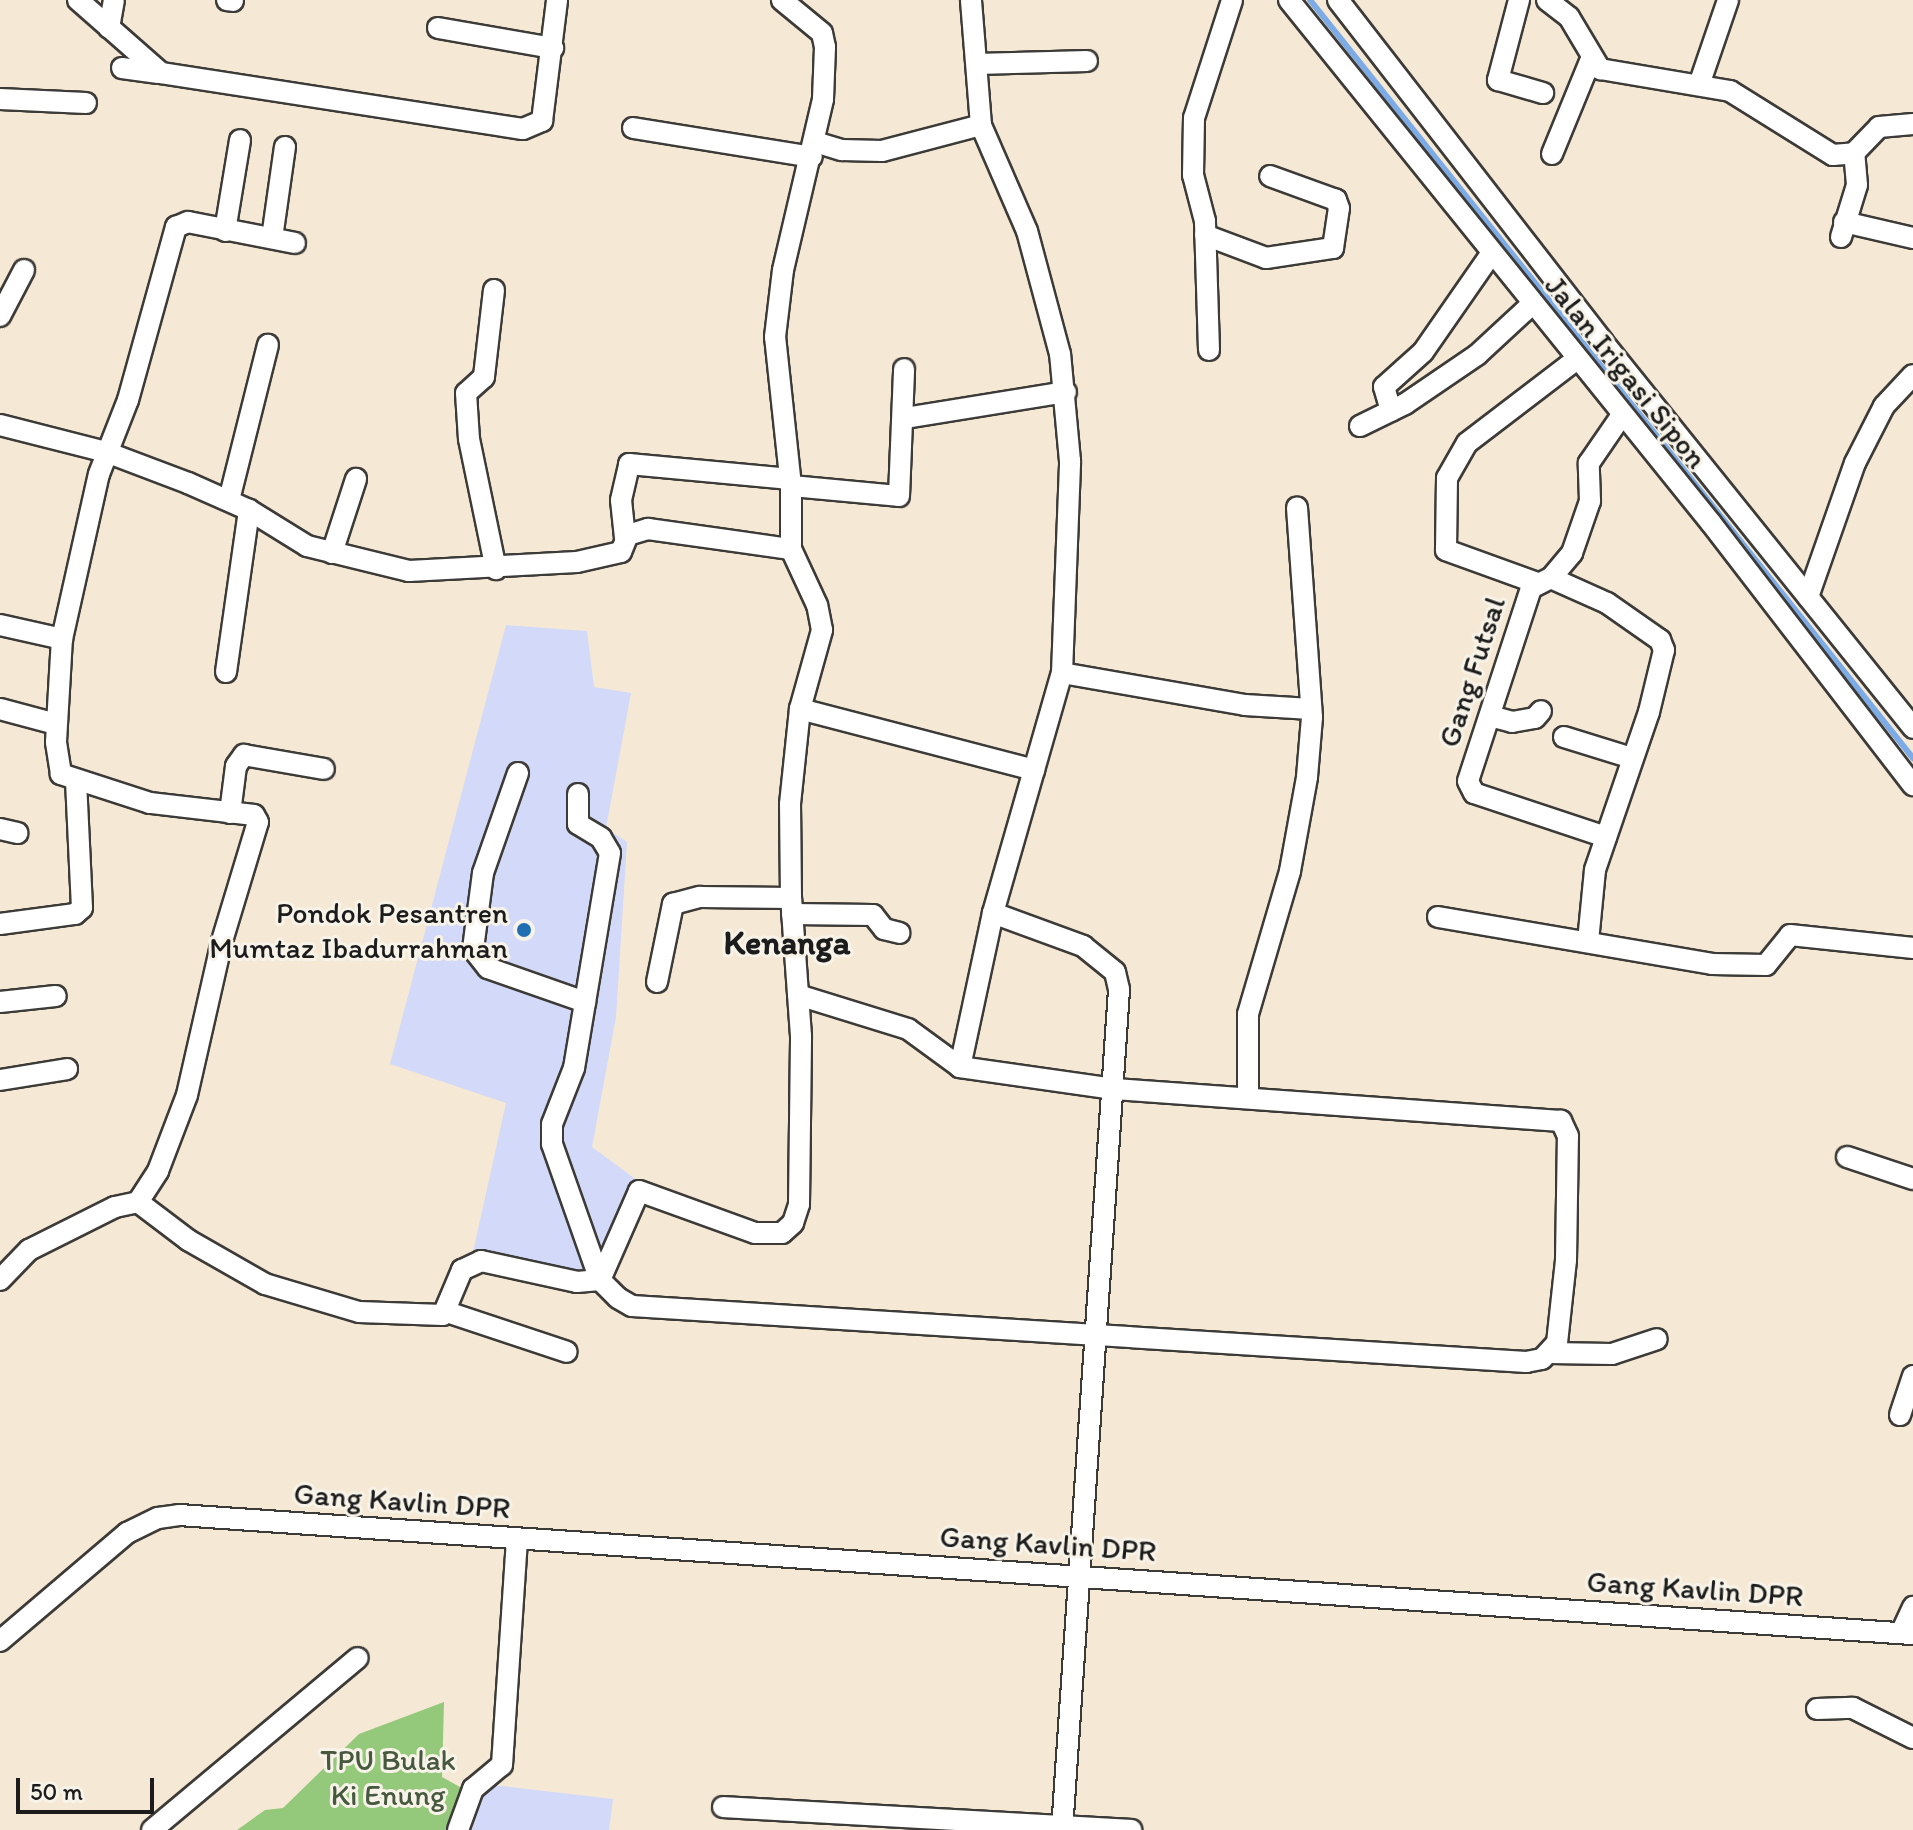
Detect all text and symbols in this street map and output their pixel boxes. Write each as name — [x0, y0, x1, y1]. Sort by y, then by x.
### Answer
street label: Jalan Irigasi Sipon — [1538, 269, 1714, 475]
street label: Gang Futsal — [1431, 593, 1513, 751]
place label: Pondok Pesantren Mumtaz Ibadurrahman — [209, 895, 508, 966]
marker: Pondok Pesantren Mumtaz Ibadurrahman — [515, 921, 533, 939]
district label: Kenanga — [724, 923, 850, 963]
street label: Gang Kavlin DPR — [291, 1475, 513, 1527]
street label: Gang Kavlin DPR — [937, 1518, 1159, 1570]
street label: Gang Kavlin DPR — [1584, 1563, 1806, 1615]
park label: TPU Bulak Ki Enung — [320, 1742, 456, 1812]
scale bar — [20, 1762, 158, 1812]
text: 50 m — [30, 1777, 83, 1806]

